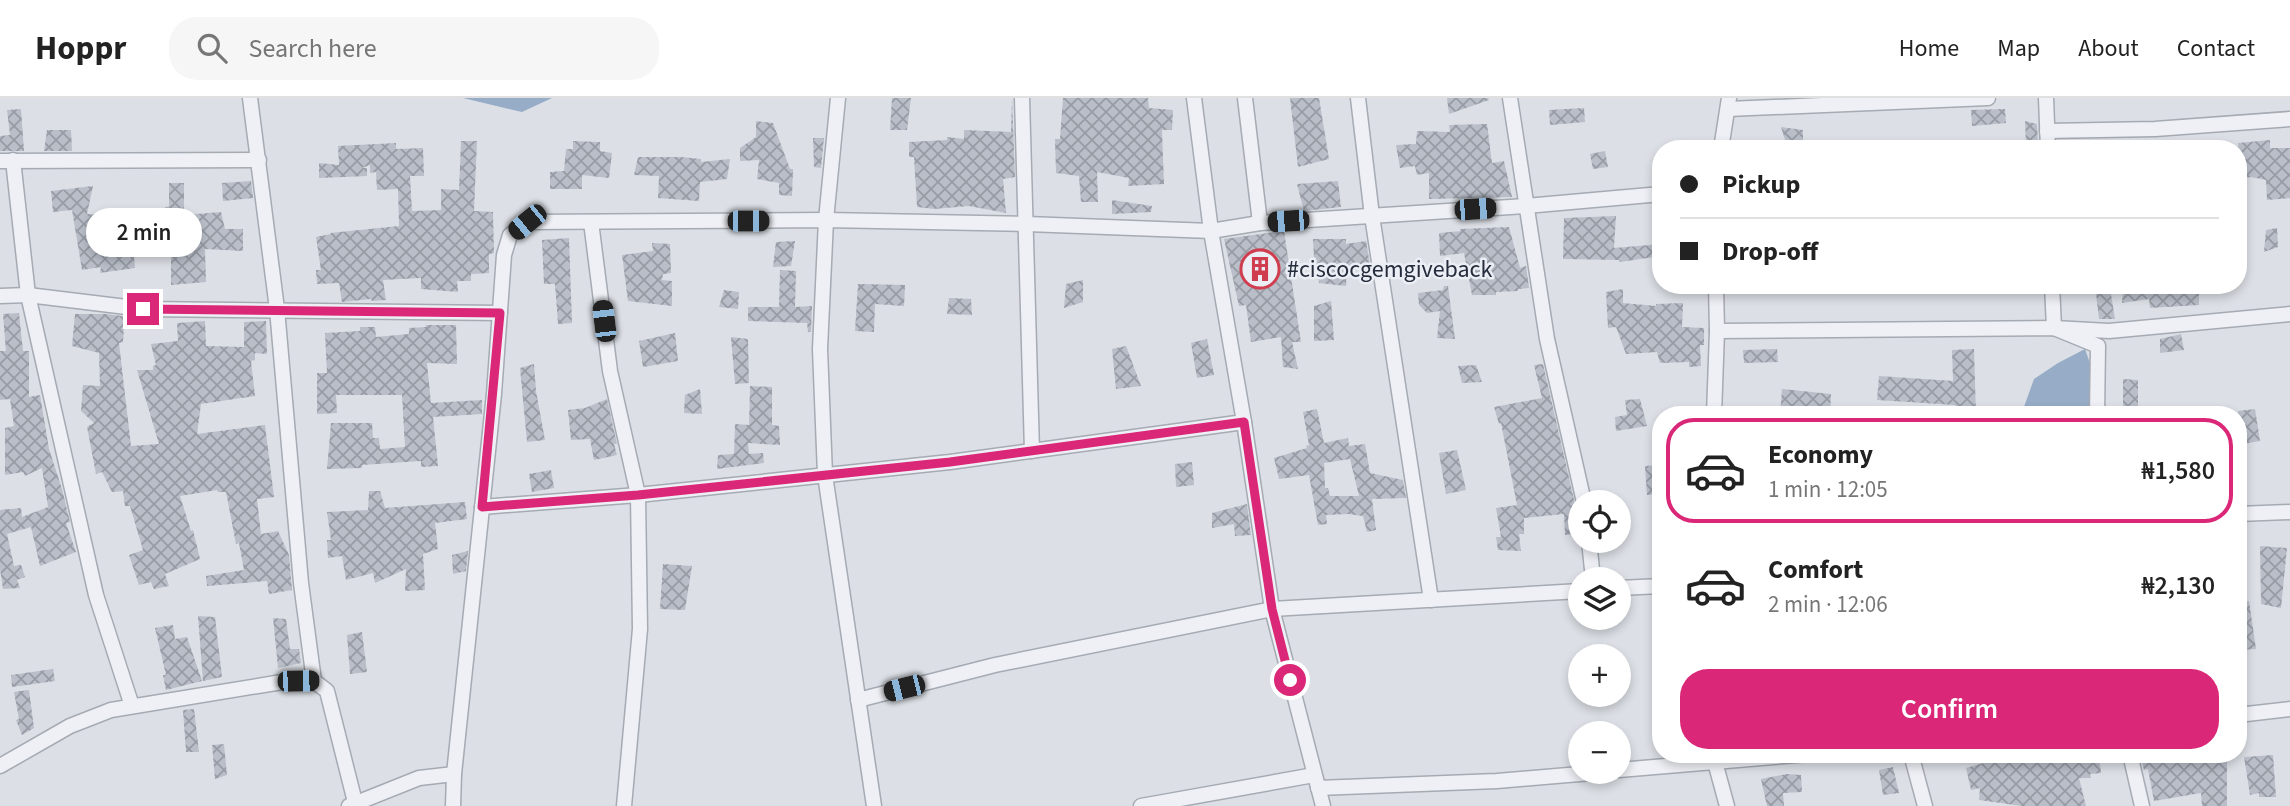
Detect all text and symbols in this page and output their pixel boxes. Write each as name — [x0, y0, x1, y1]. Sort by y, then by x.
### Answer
search box — [169, 17, 659, 80]
text: Hoppr — [35, 25, 127, 72]
icon: search — [193, 29, 231, 67]
text: Search here — [249, 30, 377, 67]
text: Home — [1899, 31, 1959, 66]
text: Map — [1997, 31, 2040, 66]
text: About — [2078, 31, 2139, 66]
text: Contact — [2177, 31, 2255, 66]
text: Pickup — [1722, 166, 1800, 203]
car — [1454, 197, 1497, 221]
car — [505, 201, 550, 243]
callout: 2 min — [85, 208, 201, 256]
car — [1267, 209, 1310, 233]
car — [728, 211, 770, 232]
text: 2 min — [117, 216, 171, 249]
text: Drop-off — [1722, 233, 1818, 270]
building icon: #ciscocgemgiveback — [1239, 248, 1281, 290]
place label: #ciscocgemgiveback — [1287, 252, 1493, 287]
route end — [127, 293, 159, 325]
car — [592, 299, 617, 343]
text: Economy — [1768, 436, 1873, 473]
icon: car — [1684, 439, 1747, 502]
text: ₦1,580 — [2141, 452, 2215, 489]
text: 1 min · 12:05 — [1768, 473, 1888, 506]
map controls — [1568, 490, 1631, 784]
button: locate — [1568, 490, 1631, 553]
text: Comfort — [1768, 551, 1863, 588]
icon: car — [1684, 554, 1747, 617]
button: layers — [1568, 567, 1631, 630]
text: ₦2,130 — [2141, 567, 2215, 604]
text: 2 min · 12:06 — [1768, 588, 1888, 621]
button: + — [1568, 644, 1631, 707]
route start — [1274, 664, 1306, 696]
button: Confirm — [1680, 669, 2219, 749]
car — [277, 670, 320, 692]
car — [882, 673, 927, 703]
button: − — [1568, 721, 1631, 784]

